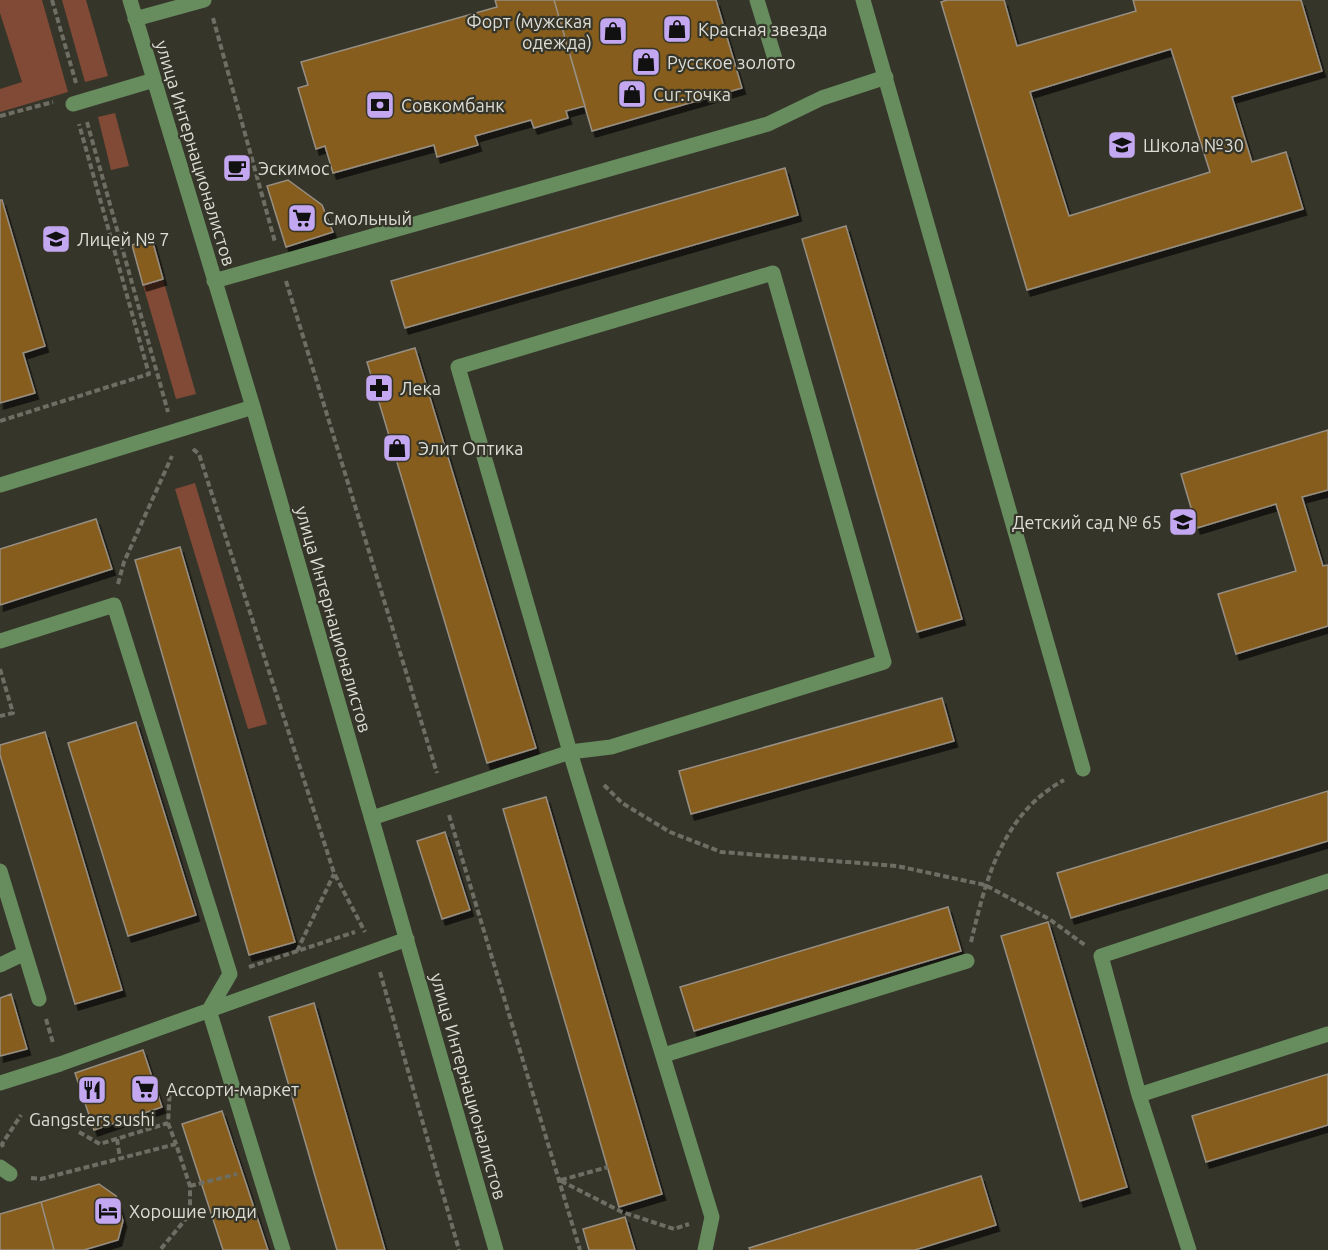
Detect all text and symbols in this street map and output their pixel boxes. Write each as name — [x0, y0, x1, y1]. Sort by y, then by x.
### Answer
place label: Форт (мужская одежда) — [466, 11, 592, 53]
shop icon: Красная звезда — [661, 13, 693, 45]
shop icon: Форт (мужская одежда) — [597, 15, 629, 47]
place label: Красная звезда — [698, 19, 828, 39]
street label: улица Интернационалистов — [152, 38, 240, 268]
shop icon: Русское золото — [630, 46, 662, 78]
place label: Русское золото — [667, 52, 796, 72]
shop icon: Cur.точка — [616, 78, 648, 110]
place label: Cur.точка — [653, 84, 731, 104]
bank icon: Совкомбанк — [364, 89, 396, 121]
place label: Совкомбанк — [401, 95, 505, 115]
school or university icon: Школа №30 — [1106, 129, 1138, 161]
place label: Школа №30 — [1143, 135, 1244, 155]
cafe icon: Эскимос — [221, 152, 253, 184]
place label: Эскимос — [258, 158, 329, 178]
supermarket icon: Смольный — [286, 202, 318, 234]
place label: Смольный — [323, 208, 412, 228]
school or university icon: Лицей № 7 — [40, 223, 72, 255]
place label: Лицей № 7 — [77, 229, 169, 249]
pharmacy icon: Лека — [363, 372, 395, 404]
place label: Лека — [400, 378, 441, 398]
shop icon: Элит Оптика — [381, 432, 413, 464]
place label: Элит Оптика — [418, 438, 524, 458]
street label: улица Интернационалистов — [292, 503, 376, 735]
school or university icon: Детский сад № 65 — [1167, 506, 1199, 538]
place label: Детский сад № 65 — [1012, 512, 1162, 532]
street label: улица Интернационалистов — [427, 970, 511, 1202]
supermarket icon: Ассорти-маркет — [129, 1073, 161, 1105]
restaurant icon: Gangsters sushi — [76, 1074, 108, 1106]
place label: Ассорти-маркет — [166, 1079, 299, 1099]
place label: Gangsters sushi — [29, 1109, 155, 1129]
hotel icon: Хорошие люди — [92, 1195, 124, 1227]
place label: Хорошие люди — [129, 1201, 257, 1221]

